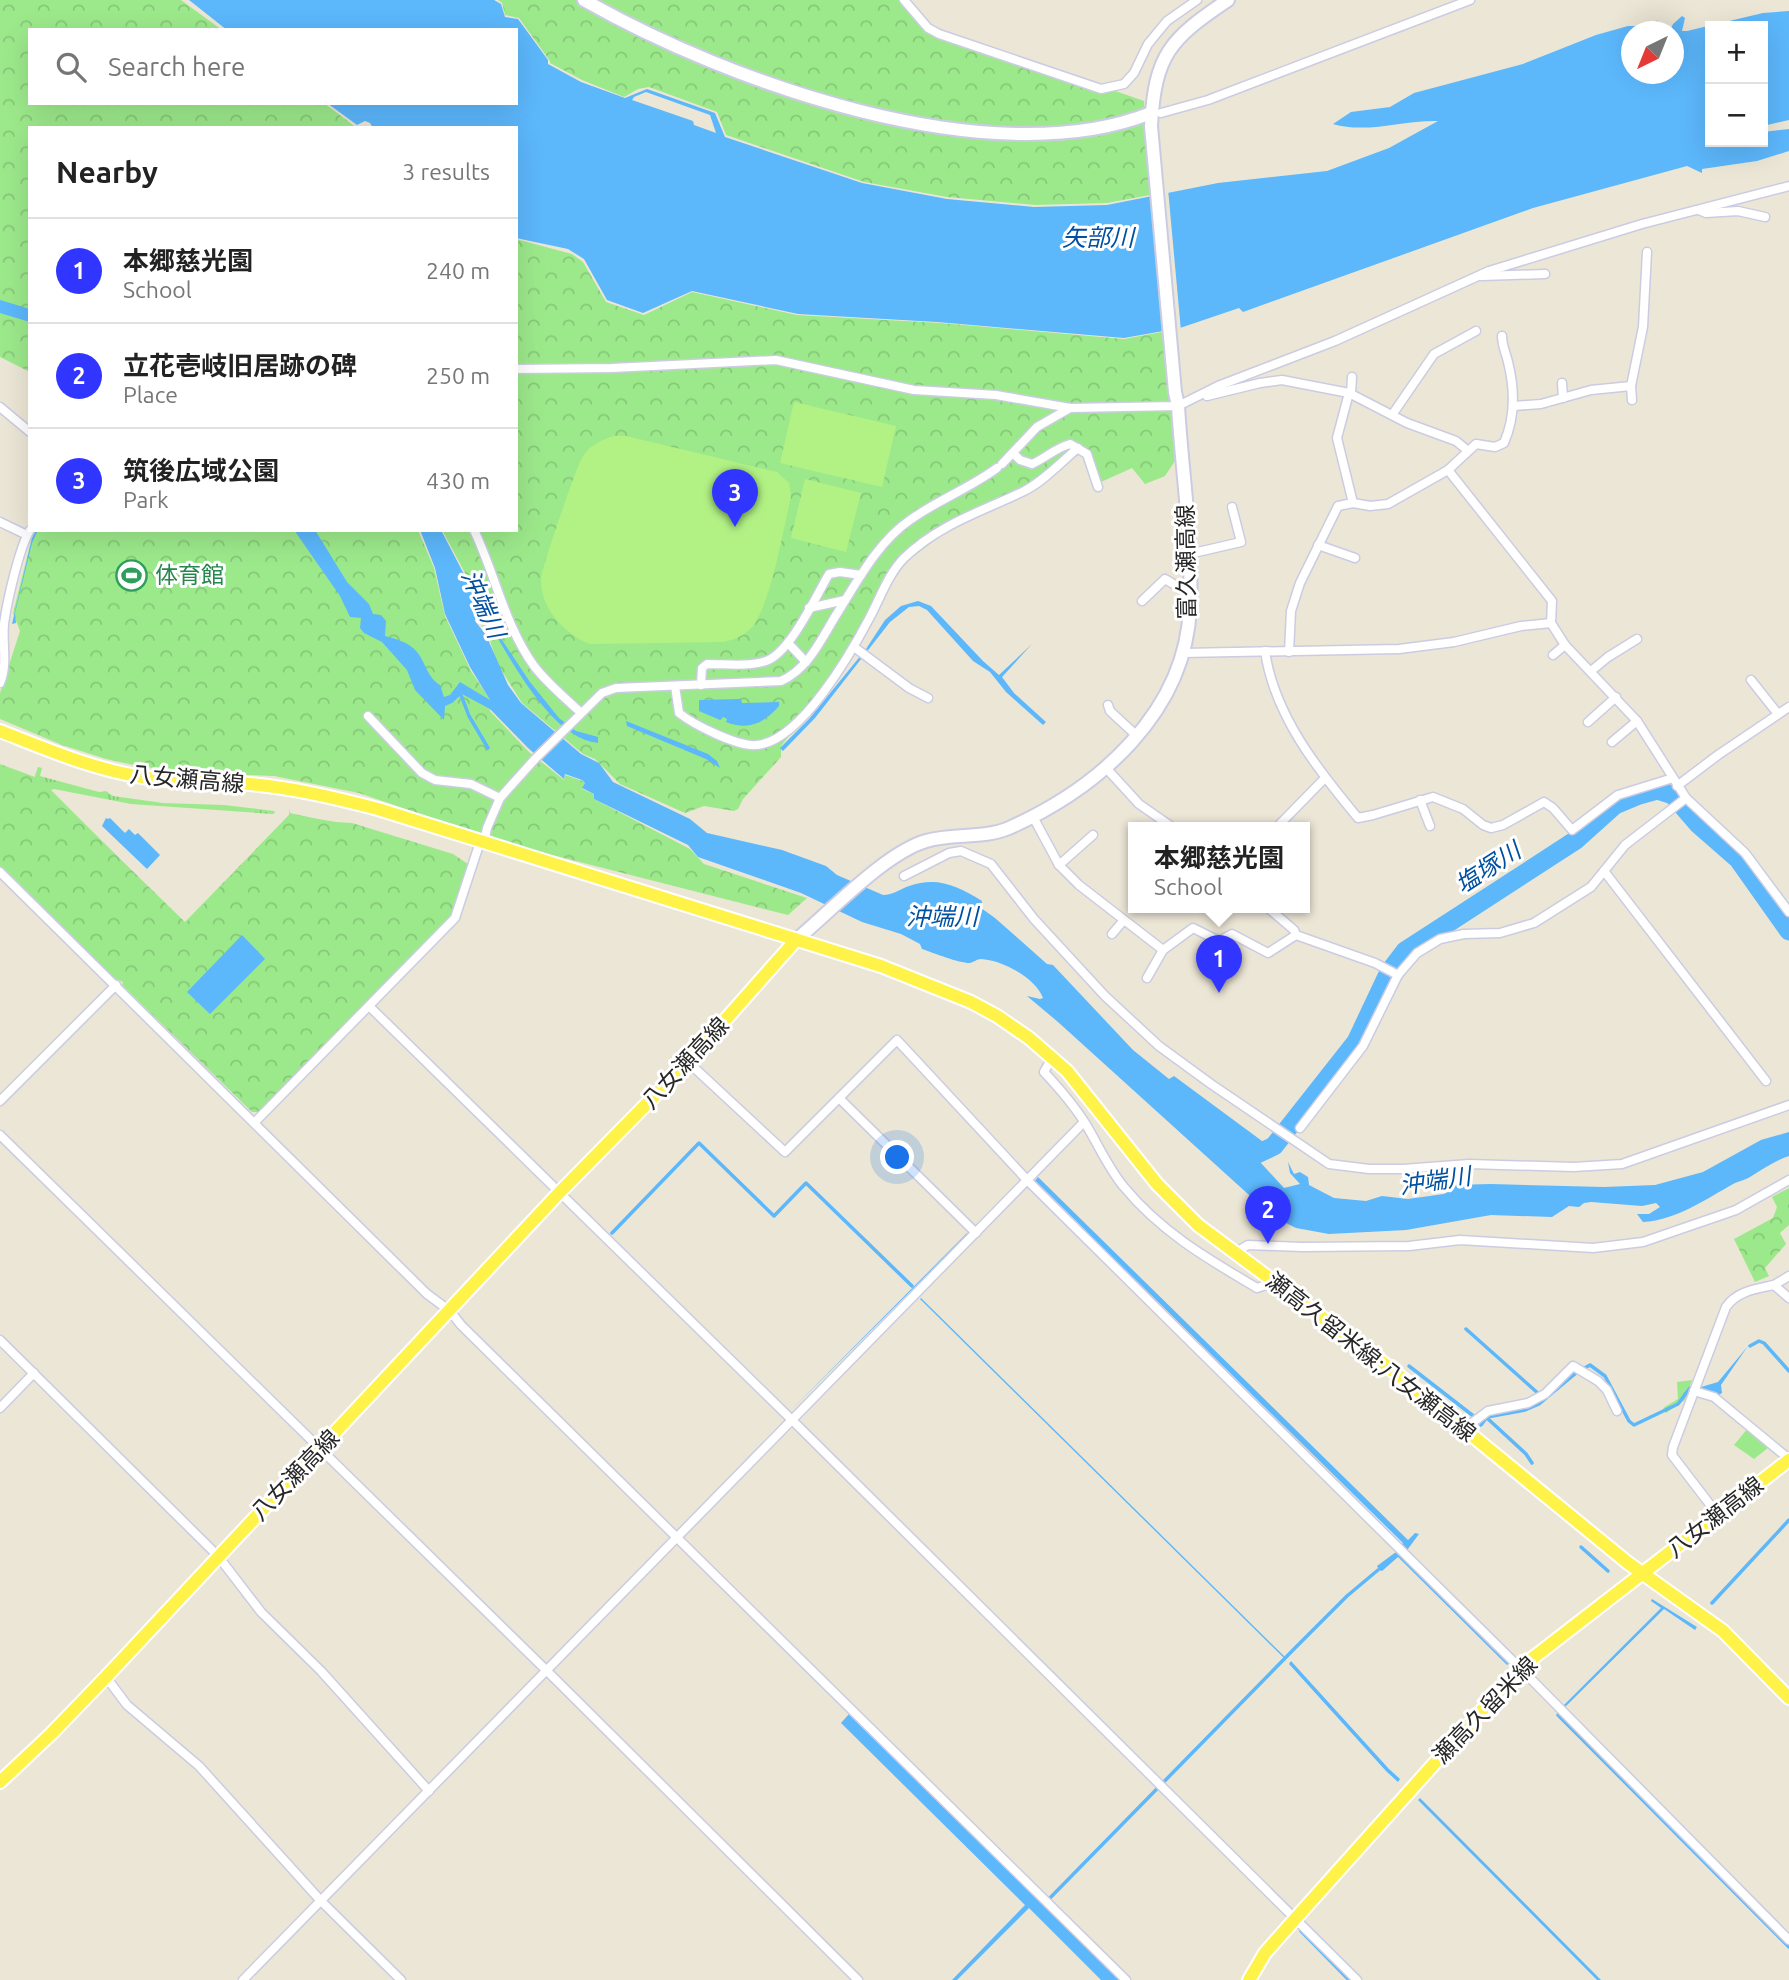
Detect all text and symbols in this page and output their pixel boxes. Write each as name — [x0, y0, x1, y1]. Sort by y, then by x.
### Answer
north arrow — [1621, 21, 1684, 84]
map controls — [1705, 21, 1768, 147]
button: + — [1705, 21, 1768, 84]
search box — [28, 28, 518, 105]
icon: search — [52, 48, 90, 86]
text: Search here — [108, 52, 245, 81]
button: − — [1705, 84, 1768, 147]
text: Nearby — [56, 155, 158, 189]
text: 3 results — [402, 159, 490, 184]
water label: 矢部川 — [1062, 224, 1137, 251]
text: 本郷慈光園 — [123, 246, 253, 275]
text: 1 — [73, 258, 85, 283]
text: 240 m — [426, 258, 490, 283]
text: School — [123, 277, 192, 302]
text: 立花壱岐旧居跡の碑 — [123, 351, 357, 380]
text: 2 — [73, 363, 85, 388]
text: 250 m — [426, 363, 490, 388]
text: Place — [123, 382, 178, 407]
text: 筑後広域公園 — [123, 456, 279, 485]
text: 3 — [73, 468, 85, 493]
text: 430 m — [426, 468, 490, 493]
pin: 3 — [712, 469, 758, 527]
text: Park — [123, 487, 169, 512]
street label: 富久瀬高線 — [1172, 504, 1199, 620]
sports icon: 体育館 — [115, 558, 149, 592]
place label: 体育館 — [155, 562, 224, 587]
water label: 沖端川 — [456, 565, 512, 645]
street label: 八女瀬高線 — [129, 761, 245, 796]
popup — [1128, 822, 1310, 913]
water label: 塩塚川 — [1450, 835, 1528, 899]
text: 本郷慈光園 — [1154, 843, 1284, 872]
text: School — [1154, 874, 1223, 899]
water label: 沖端川 — [906, 903, 981, 930]
pin: 1 — [1196, 935, 1242, 993]
street label: 八女瀬高線 — [636, 1012, 733, 1113]
your location — [880, 1140, 914, 1174]
water label: 沖端川 — [1397, 1162, 1475, 1199]
pin: 2 — [1245, 1186, 1291, 1244]
street label: 瀬高久留米線;八女瀬高線 — [1262, 1267, 1481, 1446]
street label: 八女瀬高線 — [246, 1425, 344, 1525]
street label: 八女瀬高線 — [1662, 1471, 1768, 1562]
street label: 瀬高久留米線 — [1428, 1651, 1542, 1768]

